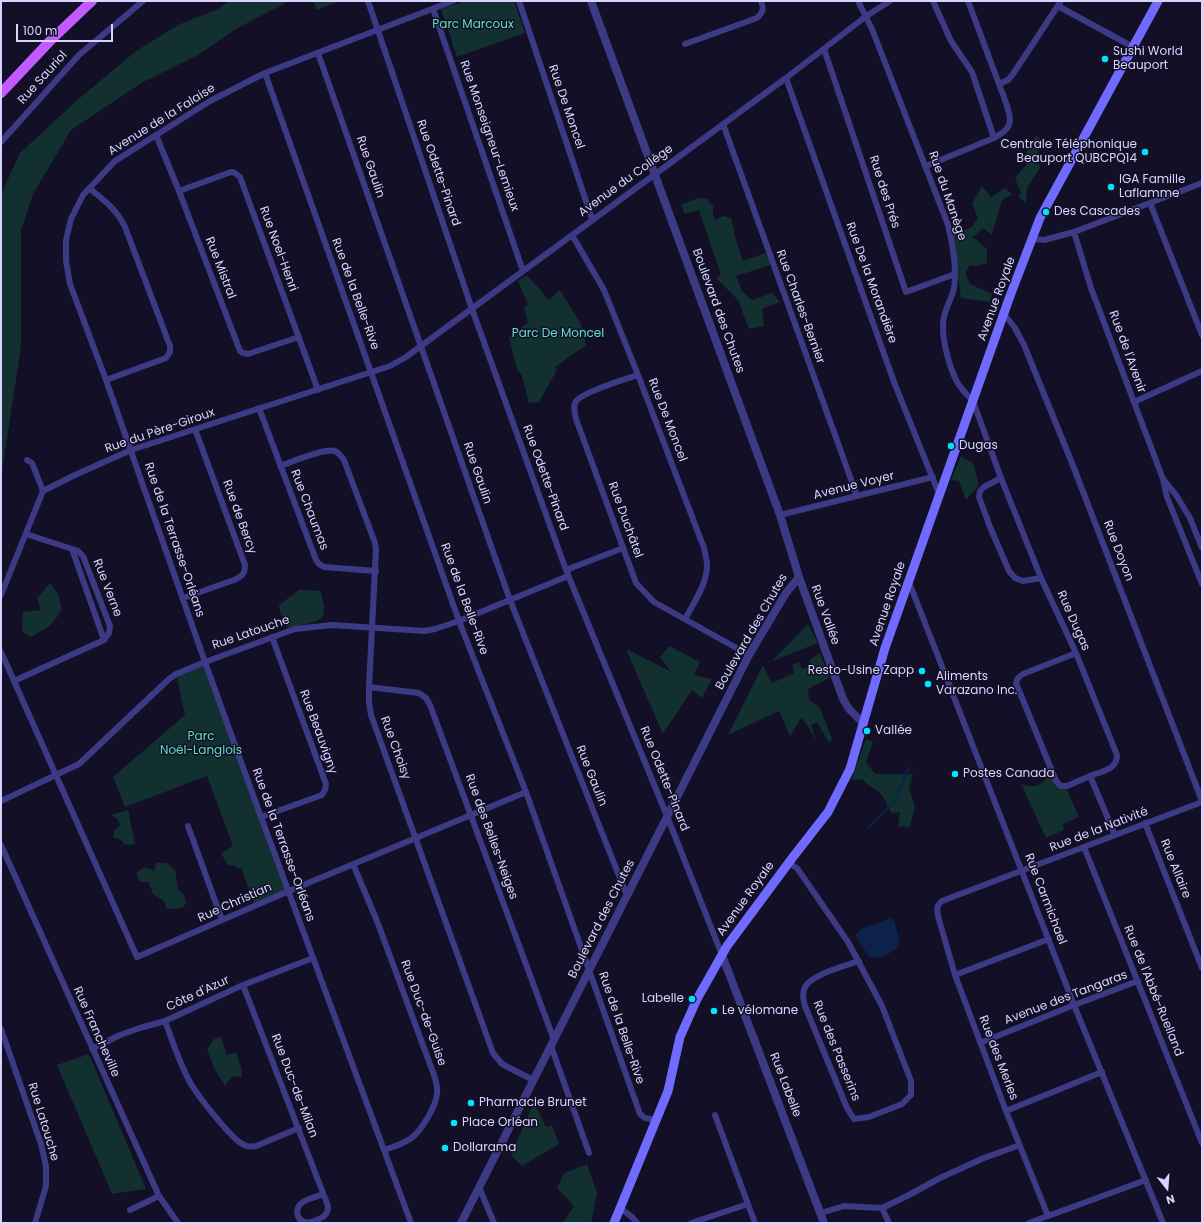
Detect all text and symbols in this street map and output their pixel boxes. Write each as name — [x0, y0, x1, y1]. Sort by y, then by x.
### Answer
scale bar — [18, 16, 115, 42]
park label: Parc Marcoux — [432, 18, 514, 32]
text: 100 m — [23, 22, 57, 39]
place label: Sushi World Beauport — [1113, 45, 1183, 73]
street label: Rue Sauriol — [15, 48, 71, 108]
marker: Sushi World Beauport — [1100, 54, 1110, 64]
street label: Rue Monseigneur-Lemieux — [456, 59, 522, 213]
street label: Rue De Moncel — [545, 63, 587, 151]
street label: Avenue de la Falaise — [106, 81, 218, 159]
street label: Rue Odette-Pinard — [413, 118, 463, 228]
street label: Rue Gaulin — [353, 134, 387, 200]
place label: Centrale Téléphonique Beauport QUBCPQ14 — [1000, 138, 1137, 166]
street label: Avenue du Collège — [576, 142, 676, 220]
marker: Centrale Téléphonique Beauport QUBCPQ14 — [1140, 147, 1150, 157]
street label: Rue du Manège — [925, 149, 969, 243]
street label: Rue des Prés — [865, 154, 903, 230]
place label: IGA Famille Laflamme — [1119, 173, 1185, 201]
marker: IGA Famille Laflamme — [1106, 182, 1116, 192]
street label: Rue Noel-Henri — [256, 204, 300, 294]
place label: Des Cascades — [1054, 205, 1140, 219]
marker: Des Cascades — [1041, 207, 1051, 217]
street label: Rue De la Morandière — [842, 221, 900, 345]
street label: Rue Mistral — [202, 235, 238, 301]
street label: Rue de la Belle-Rive — [328, 236, 382, 352]
street label: Boulevard des Chutes — [689, 247, 747, 375]
street label: Rue Charles-Bernier — [773, 248, 827, 366]
street label: Avenue Royale — [975, 255, 1019, 343]
street label: Rue de l'Avenir — [1105, 309, 1149, 395]
park label: Parc De Moncel — [512, 327, 604, 341]
street label: Rue De Moncel — [644, 376, 690, 464]
street label: Rue du Père-Giroux — [103, 405, 217, 457]
street label: Rue Odette-Pinard — [519, 423, 571, 533]
place label: Dugas — [959, 439, 998, 453]
street label: Rue Gaulin — [460, 440, 494, 506]
marker: Dugas — [946, 441, 956, 451]
street label: Rue de la Terrasse-Orléans — [141, 461, 207, 619]
street label: Rue Chaumas — [287, 468, 331, 552]
street label: Avenue Voyer — [812, 469, 896, 503]
street label: Rue de Bercy — [219, 478, 259, 556]
street label: Rue Duchâtel — [605, 480, 645, 560]
street label: Rue Doyon — [1100, 519, 1136, 583]
street label: Rue de la Belle-Rive — [437, 541, 491, 657]
street label: Rue Verne — [89, 557, 125, 619]
street label: Avenue Royale — [867, 560, 909, 648]
street label: Boulevard des Chutes — [713, 571, 791, 693]
street label: Rue Vallée — [808, 583, 842, 647]
street label: Rue Dugas — [1053, 589, 1093, 653]
street label: Rue Latouche — [210, 613, 292, 653]
place label: Resto-Usine Zapp — [808, 664, 914, 678]
marker: Resto-Usine Zapp — [917, 666, 927, 676]
place label: Aliments Varazano Inc. — [936, 670, 1017, 698]
marker: Aliments Varazano Inc. — [923, 679, 933, 689]
street label: Rue Beauvigny — [296, 688, 340, 776]
street label: Rue Choisy — [377, 714, 413, 782]
place label: Vallée — [875, 724, 912, 738]
street label: Rue Odette-Pinard — [636, 725, 692, 833]
marker: Vallée — [862, 726, 872, 736]
park label: Parc Noël-Langlois — [160, 730, 242, 758]
street label: Rue Gaulin — [572, 743, 610, 809]
street label: Rue de la Terrasse-Orléans — [248, 766, 318, 924]
place label: Postes Canada — [963, 767, 1055, 781]
marker: Postes Canada — [950, 769, 960, 779]
street label: Rue des Belles-Neiges — [462, 772, 520, 902]
street label: Rue de la Nativité — [1048, 805, 1150, 855]
street label: Rue Allaire — [1157, 837, 1193, 901]
street label: Rue Carmichael — [1021, 851, 1069, 947]
street label: Boulevard des Chutes — [566, 857, 638, 981]
street label: Avenue Royale — [714, 859, 778, 939]
street label: Rue Christian — [196, 880, 274, 926]
street label: Rue de l'Abbé-Ruelland — [1120, 923, 1186, 1059]
street label: Rue Duc-de-Guise — [397, 958, 449, 1068]
street label: Avenue des Tangaras — [1002, 968, 1130, 1028]
street label: Rue de la Belle-Rive — [595, 970, 647, 1086]
street label: Côte d'Azur — [164, 973, 232, 1015]
street label: Rue Francheville — [70, 985, 122, 1079]
place label: Labelle — [642, 992, 684, 1006]
marker: Labelle — [687, 994, 697, 1004]
street label: Rue des Passerins — [809, 999, 863, 1103]
place label: Le vélomane — [722, 1004, 798, 1018]
marker: Le vélomane — [709, 1006, 719, 1016]
street label: Rue des Merles — [975, 1014, 1021, 1102]
street label: Rue Duc-de-Milan — [268, 1032, 320, 1140]
street label: Rue Labelle — [766, 1051, 804, 1119]
street label: Rue Latouche — [24, 1081, 62, 1163]
place label: Pharmacie Brunet — [479, 1096, 587, 1110]
marker: Pharmacie Brunet — [466, 1098, 476, 1108]
place label: Place Orléan — [462, 1116, 538, 1130]
marker: Place Orléan — [449, 1118, 459, 1128]
place label: Dollarama — [453, 1141, 516, 1155]
marker: Dollarama — [440, 1143, 450, 1153]
north arrow — [1147, 1168, 1187, 1208]
text: N — [1164, 1191, 1177, 1208]

